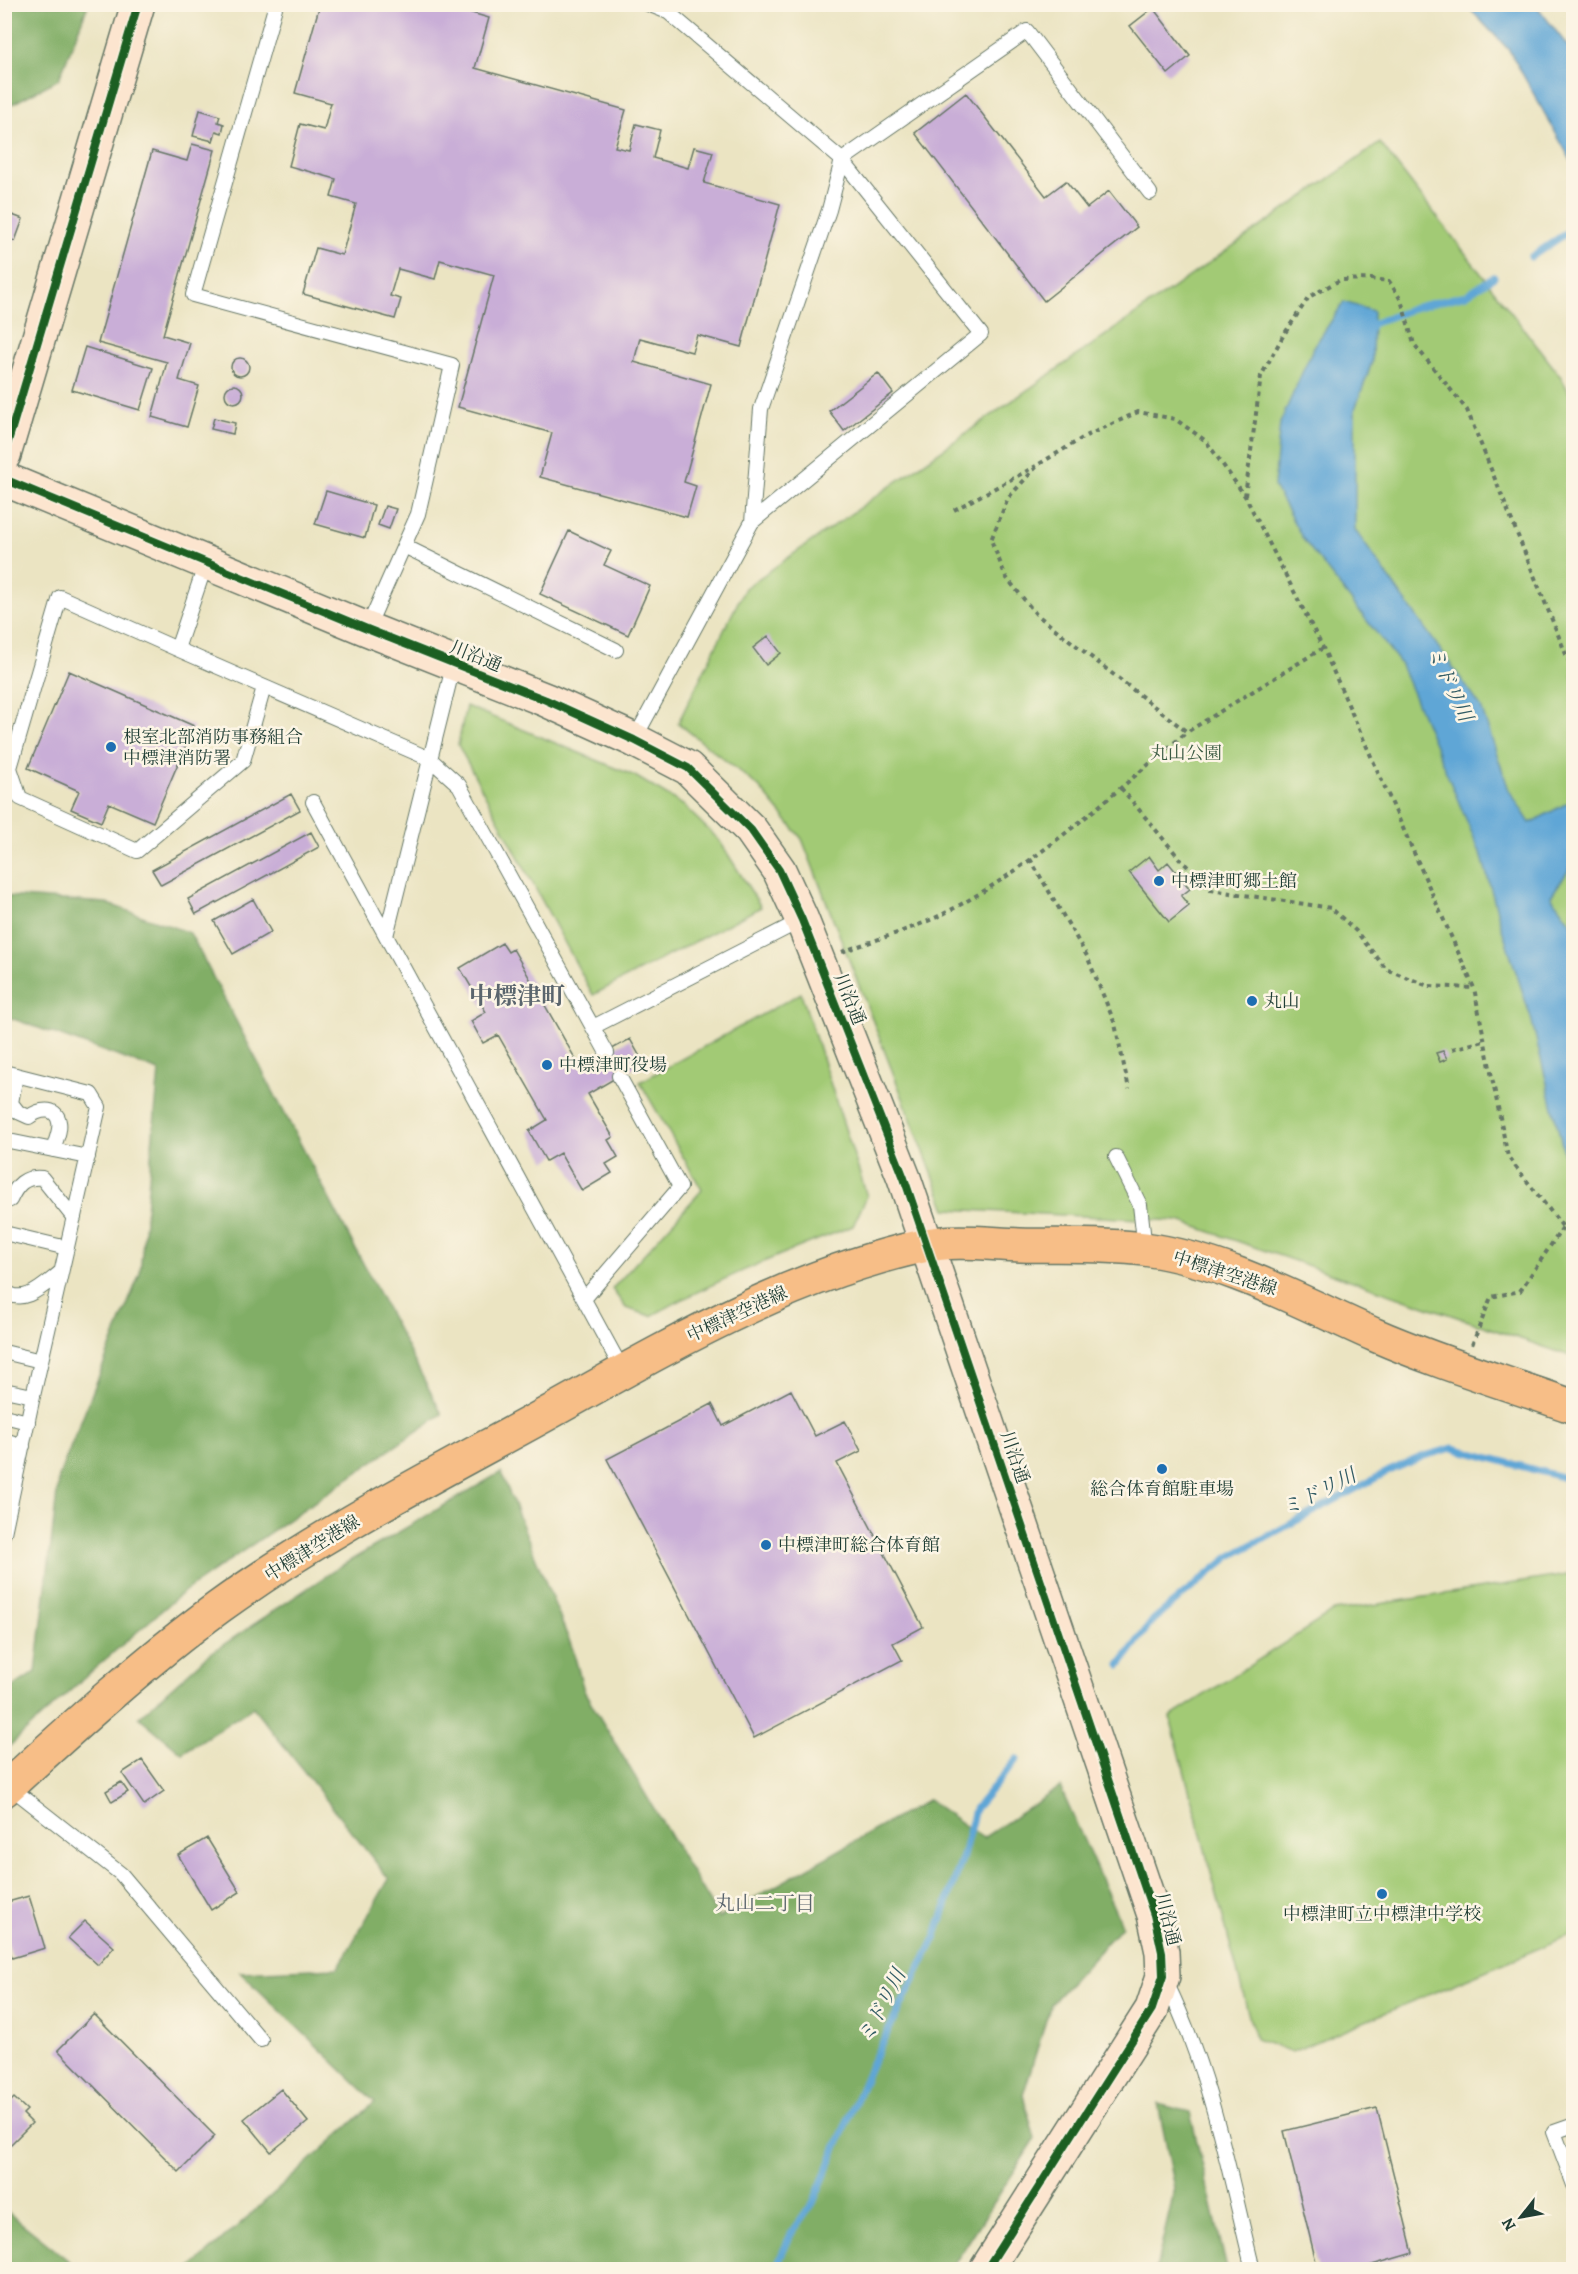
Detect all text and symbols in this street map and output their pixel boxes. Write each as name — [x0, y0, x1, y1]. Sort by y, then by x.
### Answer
street label: 川沿通 — [446, 635, 506, 677]
water label: ミドリ川 — [1421, 642, 1480, 728]
place label: 根室北部消防事務組合 中標津消防署 — [123, 725, 303, 770]
marker: 根室北部消防事務組合 中標津消防署 — [104, 740, 118, 754]
park label: 丸山公園 — [1150, 741, 1222, 765]
place label: 中標津町郷土館 — [1171, 869, 1297, 893]
marker: 中標津町郷土館 — [1152, 874, 1166, 888]
street label: 川沿通 — [829, 969, 871, 1029]
district label: 中標津町 — [469, 980, 565, 1012]
place label: 丸山 — [1264, 989, 1300, 1013]
marker: 丸山 — [1245, 994, 1259, 1008]
place label: 中標津町役場 — [559, 1053, 667, 1077]
marker: 中標津町役場 — [540, 1058, 554, 1072]
street label: 中標津空港線 — [1170, 1245, 1280, 1301]
street label: 中標津空港線 — [683, 1280, 791, 1348]
street label: 川沿通 — [995, 1428, 1035, 1486]
water label: ミドリ川 — [1277, 1461, 1363, 1522]
marker: 総合体育館駐車場 — [1155, 1462, 1169, 1476]
place label: 総合体育館駐車場 — [1090, 1477, 1234, 1501]
street label: 中標津空港線 — [260, 1509, 364, 1587]
place label: 中標津町総合体育館 — [778, 1533, 940, 1557]
marker: 中標津町総合体育館 — [759, 1538, 773, 1552]
marker: 中標津町立中標津中学校 — [1375, 1887, 1389, 1901]
district label: 丸山二丁目 — [715, 1890, 815, 1917]
street label: 川沿通 — [1150, 1890, 1186, 1948]
place label: 中標津町立中標津中学校 — [1283, 1902, 1481, 1926]
water label: ミドリ川 — [852, 1962, 913, 2048]
north arrow — [1491, 2187, 1551, 2247]
text: N — [1496, 2213, 1521, 2235]

